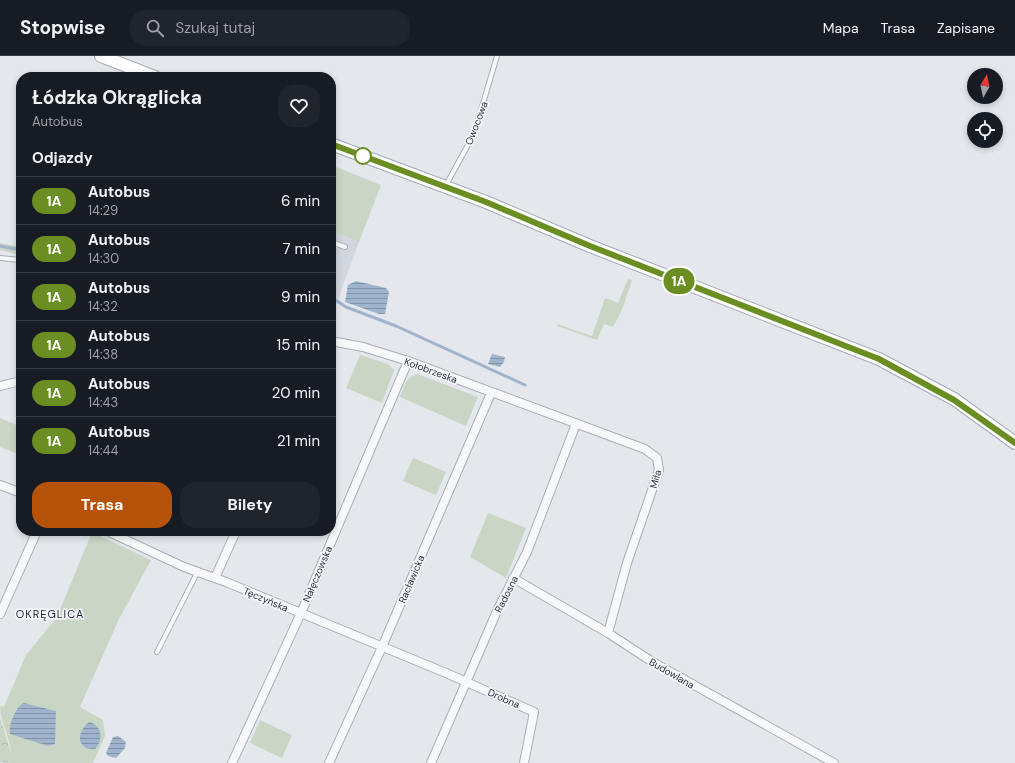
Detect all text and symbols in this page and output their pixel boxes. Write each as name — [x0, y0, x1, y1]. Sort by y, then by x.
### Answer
search box — [130, 10, 410, 46]
text: Stopwise — [20, 15, 106, 40]
icon: search — [144, 17, 166, 39]
text: Szukaj tutaj — [176, 18, 255, 38]
text: Mapa — [823, 19, 859, 37]
text: Trasa — [881, 19, 915, 37]
text: Zapisane — [937, 19, 995, 37]
north arrow — [967, 68, 1003, 104]
map controls — [967, 68, 1003, 148]
text: Łódzka Okrąglicka — [32, 85, 202, 110]
button: heart — [278, 85, 320, 127]
street label: Owocowa — [462, 100, 491, 147]
button: locate — [967, 112, 1003, 148]
text: Autobus — [32, 113, 83, 130]
unlabelled marker — [354, 147, 372, 165]
text: Odjazdy — [32, 148, 93, 168]
text: Autobus — [88, 182, 150, 202]
text: 6 min — [281, 191, 320, 211]
text: 1A — [46, 192, 62, 210]
text: 14:29 — [88, 202, 118, 219]
text: Autobus — [88, 230, 150, 250]
text: 7 min — [282, 239, 320, 259]
text: 1A — [46, 240, 62, 258]
text: 14:30 — [88, 250, 119, 267]
line badge: 1A — [661, 268, 697, 294]
text: 1A — [671, 272, 687, 290]
text: Autobus — [88, 278, 150, 298]
text: 9 min — [281, 287, 320, 307]
text: 1A — [46, 288, 62, 306]
text: 14:32 — [88, 298, 118, 315]
text: Autobus — [88, 326, 150, 346]
text: 15 min — [277, 335, 320, 355]
text: 1A — [46, 336, 62, 354]
text: 14:38 — [88, 346, 118, 363]
street label: Kołobrzeska — [403, 355, 459, 386]
text: Autobus — [88, 374, 150, 394]
text: 20 min — [272, 383, 320, 403]
text: 1A — [46, 384, 62, 402]
text: 14:43 — [88, 394, 118, 411]
text: Autobus — [88, 422, 150, 442]
text: 21 min — [277, 431, 320, 451]
text: 1A — [46, 432, 62, 450]
text: 14:44 — [88, 442, 118, 459]
street label: Miła — [647, 468, 664, 490]
button: Trasa — [32, 482, 172, 528]
button: Bilety — [180, 482, 320, 528]
street label: Nałęczowska — [300, 544, 335, 604]
street label: Racławicka — [396, 553, 427, 605]
street label: Radosna — [492, 574, 521, 615]
street label: Tęczyńska — [241, 584, 290, 615]
district label: OKRĘGLICA — [16, 607, 84, 621]
street label: Budowlana — [647, 655, 697, 692]
street label: Drobna — [486, 686, 522, 711]

